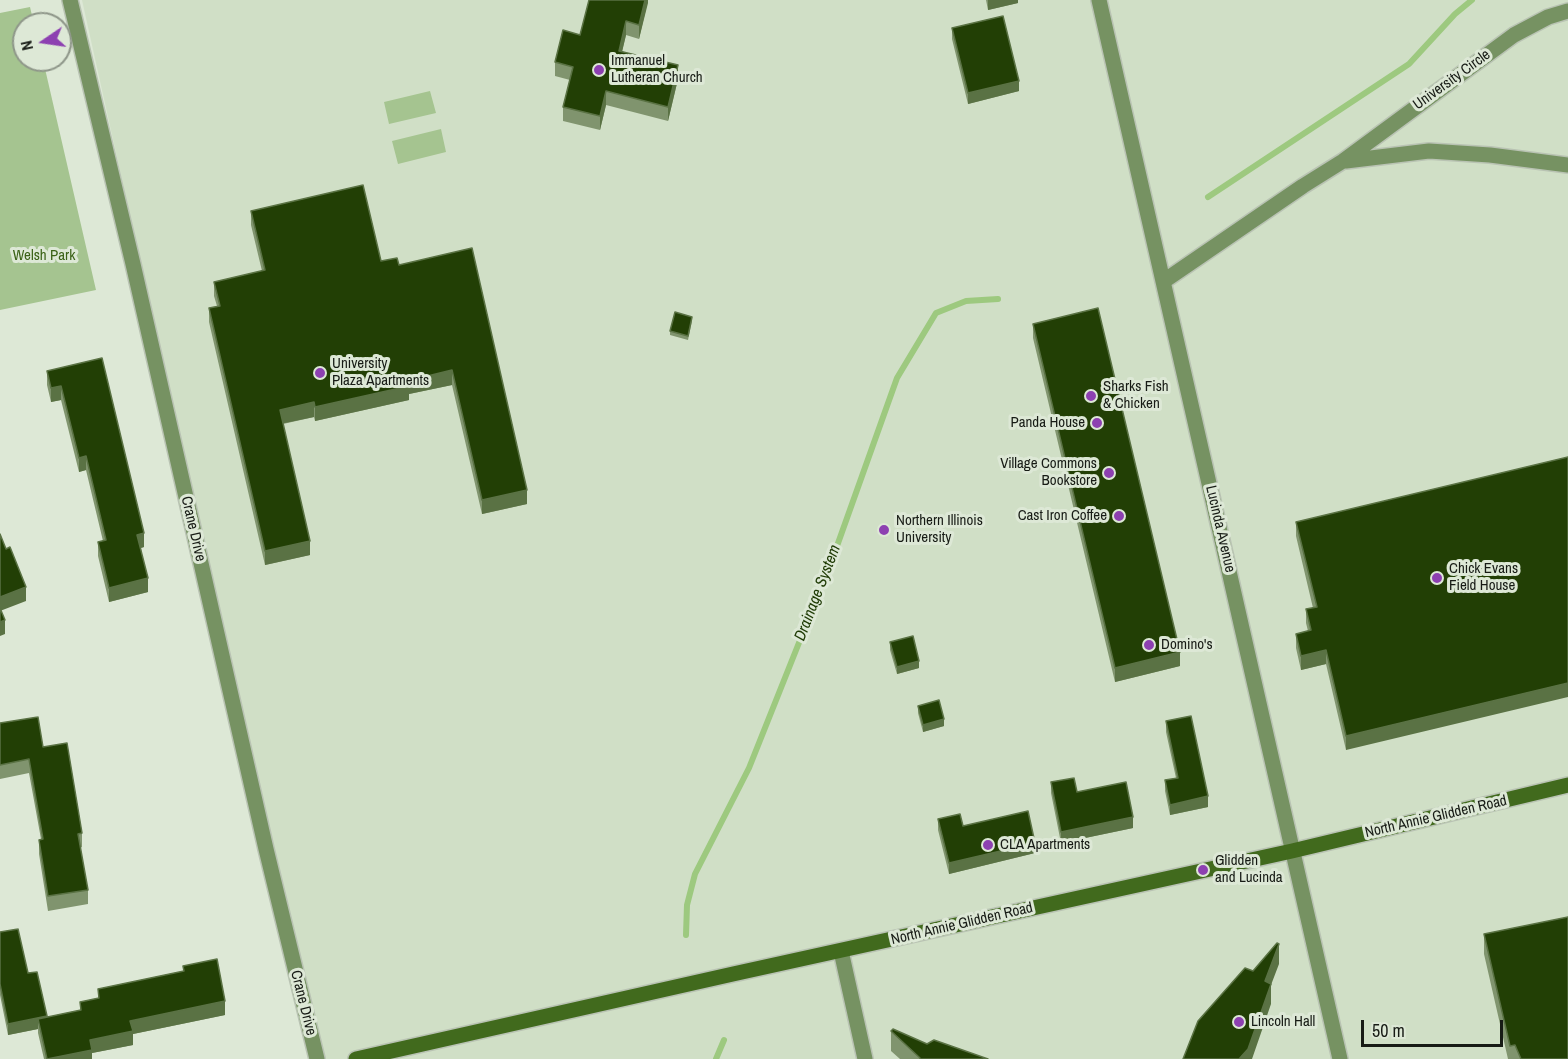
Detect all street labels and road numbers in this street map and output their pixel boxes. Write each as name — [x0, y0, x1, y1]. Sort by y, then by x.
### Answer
street label: University Circle — [1410, 46, 1494, 114]
street label: Lucinda Avenue — [1201, 484, 1239, 574]
street label: Crane Drive — [177, 495, 209, 563]
street label: North Annie Glidden Road — [1363, 792, 1509, 842]
street label: North Annie Glidden Road — [889, 899, 1035, 949]
street label: Crane Drive — [286, 969, 320, 1037]

